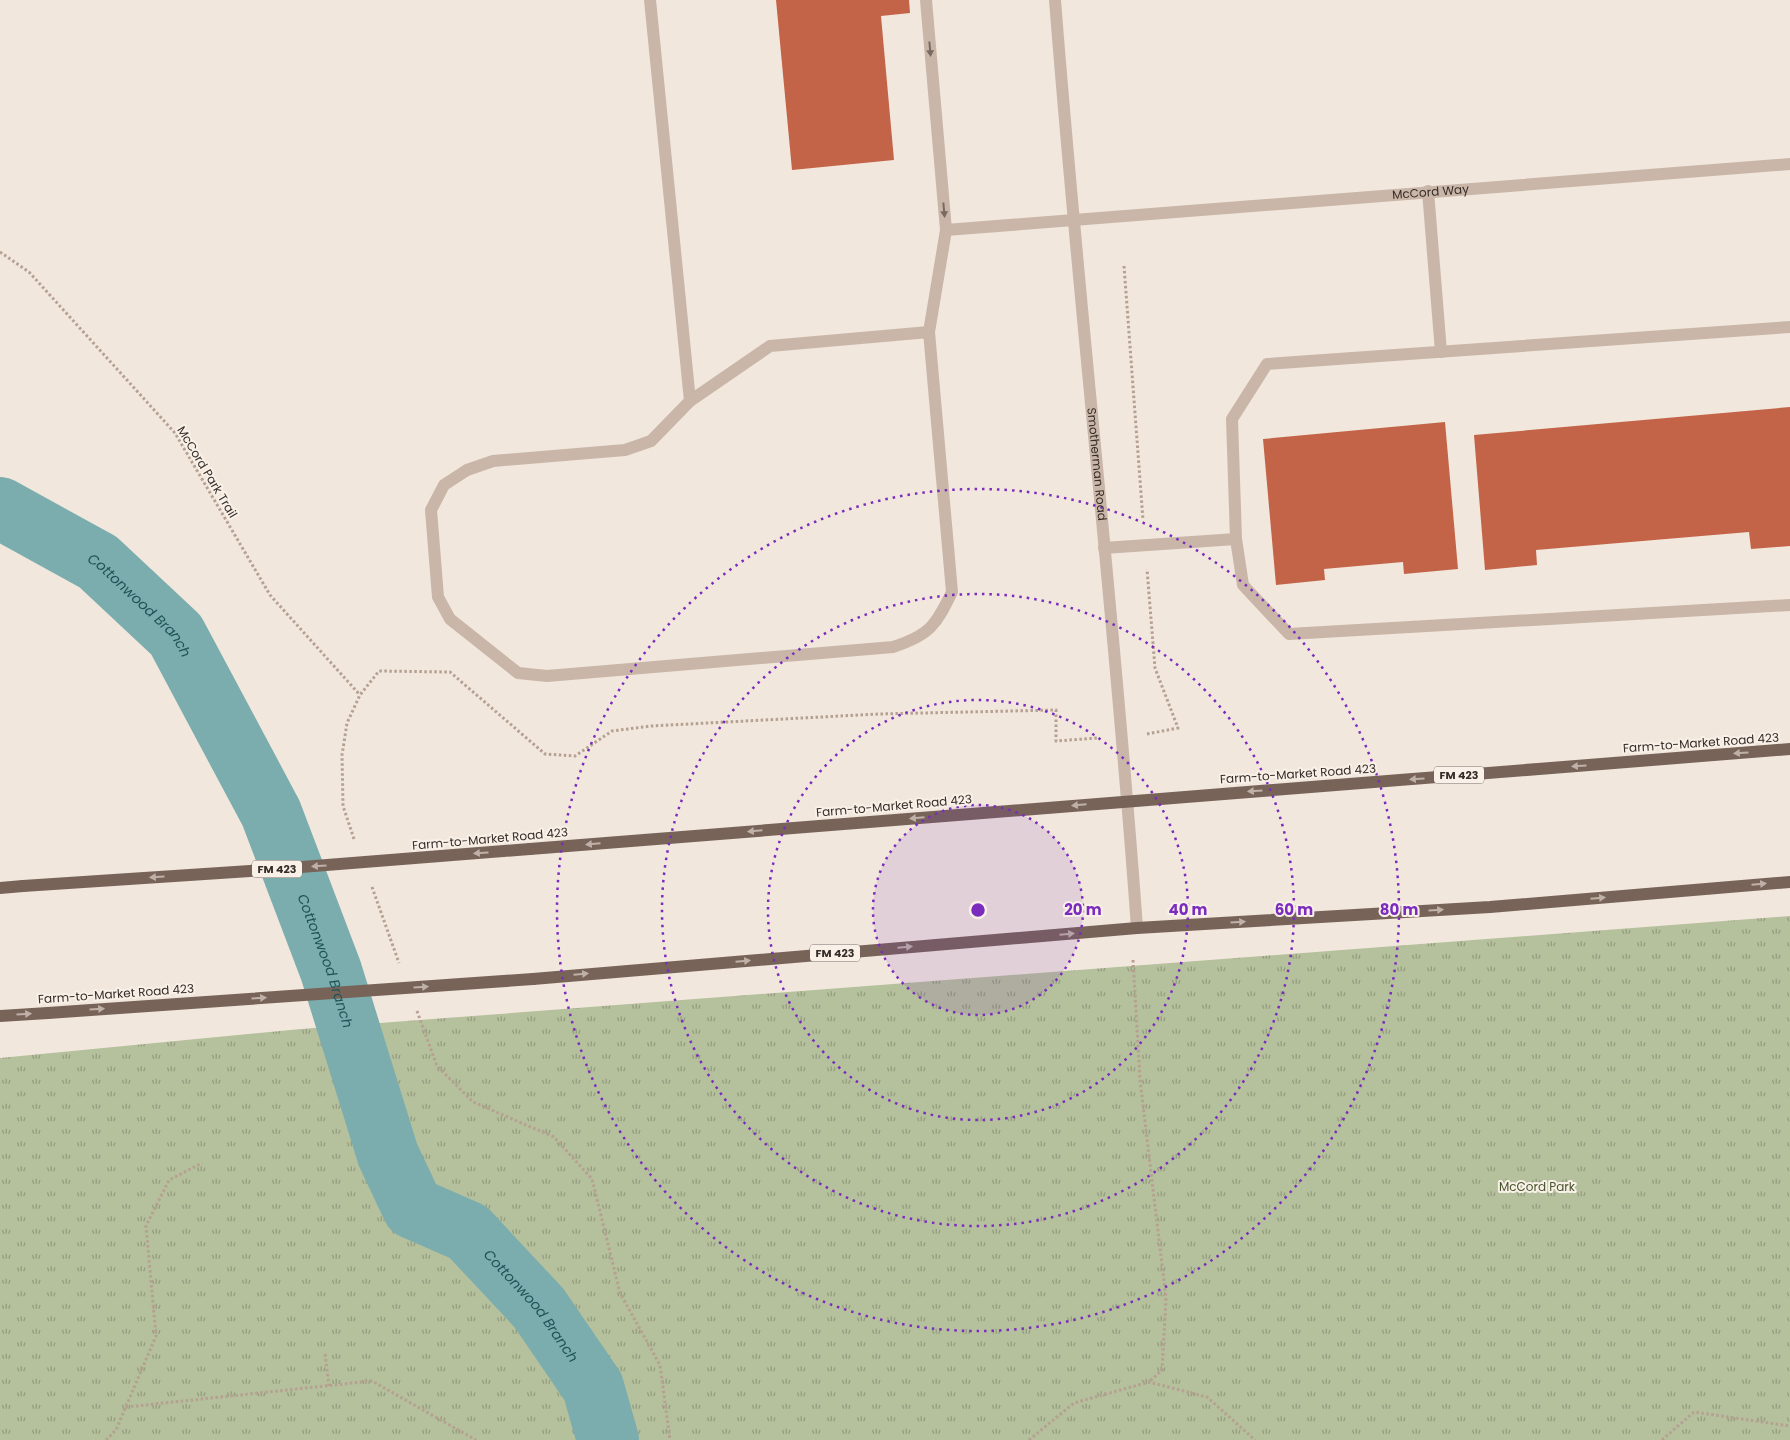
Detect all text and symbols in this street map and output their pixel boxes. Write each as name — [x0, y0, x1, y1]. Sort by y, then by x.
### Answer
one-way arrow — [926, 41, 934, 57]
street label: McCord Way — [1391, 180, 1470, 203]
one-way arrow — [941, 203, 949, 219]
street label: Smotherman Road — [1083, 407, 1111, 521]
street label: McCord Park Trail — [173, 423, 242, 521]
water label: Cottonwood Branch — [84, 548, 196, 661]
street label: Farm-to-Market Road 423 — [1622, 729, 1780, 756]
one-way arrow — [1733, 750, 1749, 758]
street label: Farm-to-Market Road 423 — [1219, 760, 1377, 787]
one-way arrow — [1571, 762, 1587, 770]
road number: FM 423 — [1434, 766, 1484, 784]
one-way arrow — [1409, 775, 1425, 783]
one-way arrow — [1247, 788, 1263, 796]
street label: Farm-to-Market Road 423 — [815, 790, 973, 821]
one-way arrow — [1071, 802, 1087, 810]
one-way arrow — [909, 815, 925, 823]
street label: Farm-to-Market Road 423 — [411, 823, 569, 854]
one-way arrow — [747, 828, 763, 836]
one-way arrow — [585, 840, 601, 848]
one-way arrow — [473, 849, 489, 857]
road number: FM 423 — [252, 861, 302, 878]
one-way arrow — [311, 862, 327, 870]
one-way arrow — [149, 874, 165, 882]
one-way arrow — [1752, 880, 1768, 888]
water label: Cottonwood Branch — [293, 891, 358, 1030]
one-way arrow — [1590, 893, 1606, 901]
text: 20 m — [1064, 899, 1102, 920]
text: 40 m — [1168, 899, 1208, 920]
text: 60 m — [1275, 899, 1313, 920]
text: 80 m — [1380, 899, 1418, 920]
centre of rings — [969, 901, 987, 919]
one-way arrow — [1428, 905, 1444, 913]
one-way arrow — [1231, 917, 1247, 925]
one-way arrow — [1059, 929, 1075, 937]
one-way arrow — [897, 943, 913, 951]
road number: FM 423 — [810, 944, 860, 961]
one-way arrow — [736, 957, 752, 965]
one-way arrow — [574, 970, 590, 978]
street label: Farm-to-Market Road 423 — [37, 980, 195, 1007]
one-way arrow — [414, 982, 430, 990]
one-way arrow — [251, 994, 267, 1002]
one-way arrow — [89, 1005, 105, 1013]
one-way arrow — [17, 1010, 33, 1018]
park label: McCord Park — [1499, 1178, 1576, 1195]
water label: Cottonwood Branch — [479, 1245, 583, 1366]

